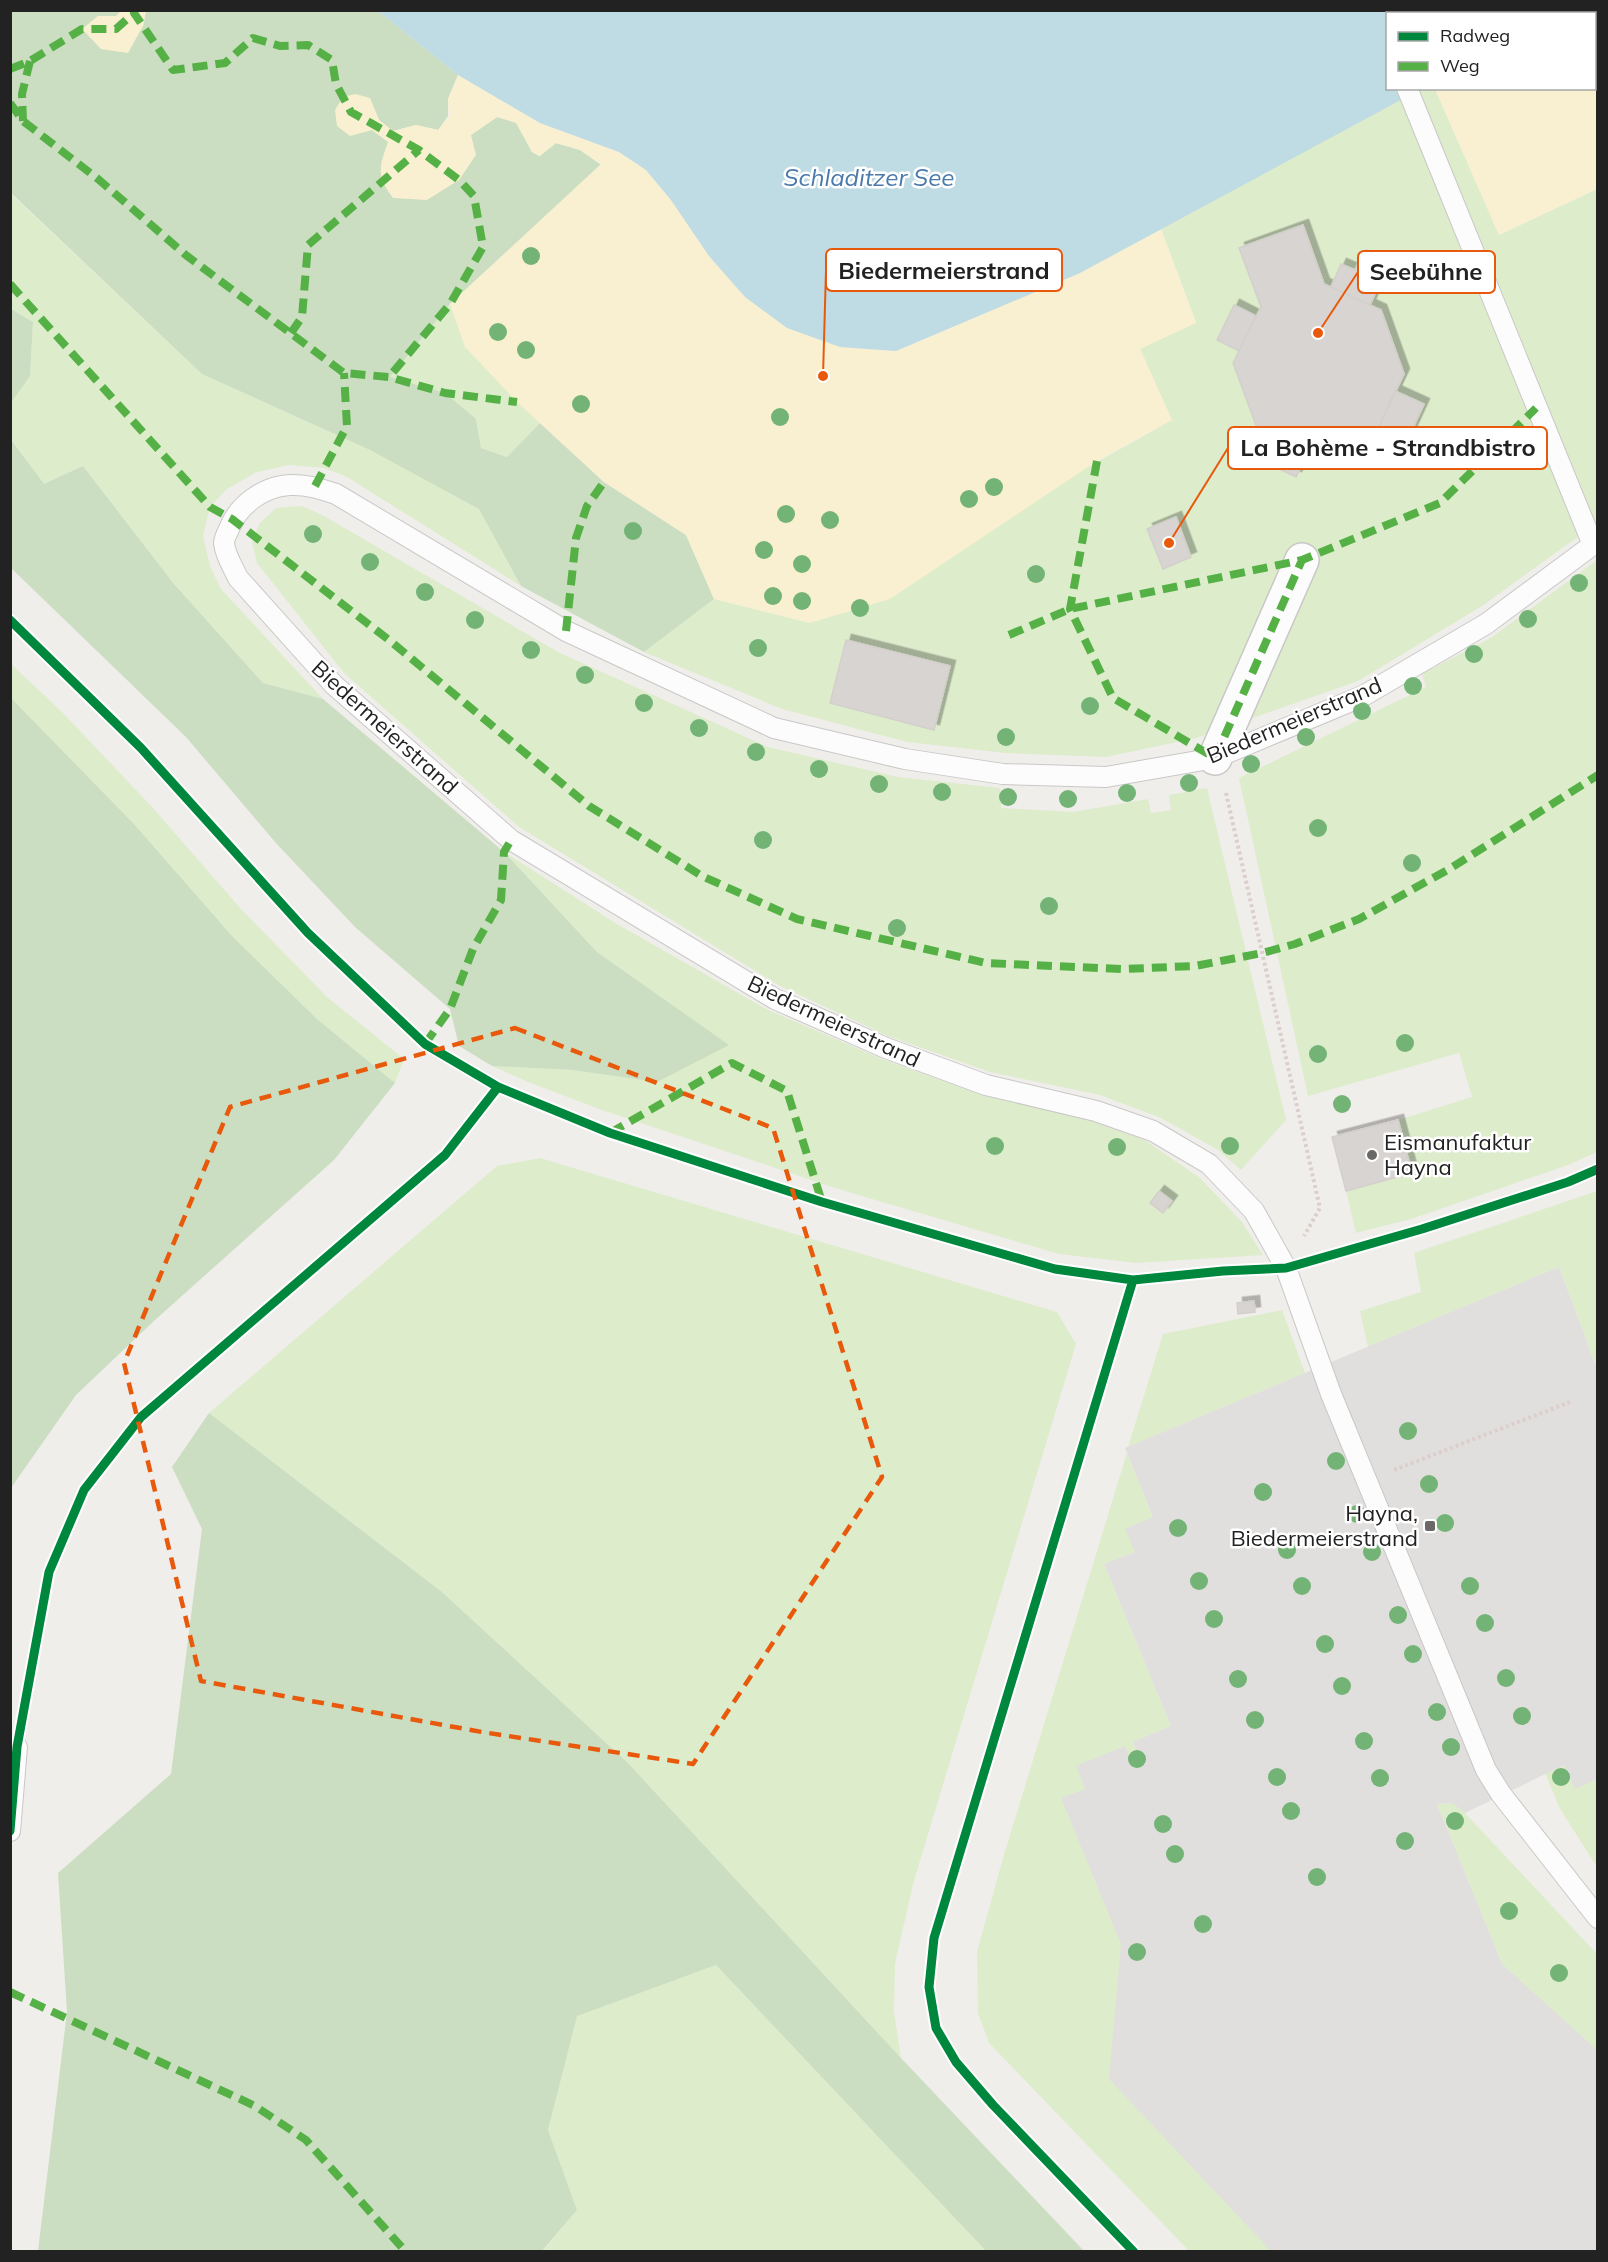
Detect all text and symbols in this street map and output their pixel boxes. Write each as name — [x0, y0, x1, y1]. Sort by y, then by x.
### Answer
legend — [1386, 12, 1596, 90]
text: Radweg — [1440, 24, 1510, 47]
text: Weg — [1440, 54, 1480, 77]
water label: Schladitzer See — [784, 162, 954, 192]
callout: Biedermeierstrand — [826, 249, 1062, 291]
callout: Seebühne — [1358, 251, 1495, 293]
text: Biedermeierstrand — [838, 255, 1050, 285]
text: Seebühne — [1369, 256, 1483, 286]
callout: La Bohème - Strandbistro — [1228, 427, 1547, 469]
text: La Bohème - Strandbistro — [1240, 432, 1536, 462]
street label: Biedermeierstrand — [306, 654, 464, 800]
street label: Biedermeierstrand — [1202, 671, 1386, 769]
street label: Biedermeierstrand — [743, 969, 925, 1073]
place label: Eismanufaktur Hayna — [1384, 1128, 1531, 1181]
marker: Eismanufaktur Hayna — [1365, 1148, 1379, 1162]
place label: Hayna, Biedermeierstrand — [1231, 1499, 1418, 1552]
marker: Hayna, Biedermeierstrand — [1423, 1519, 1437, 1533]

